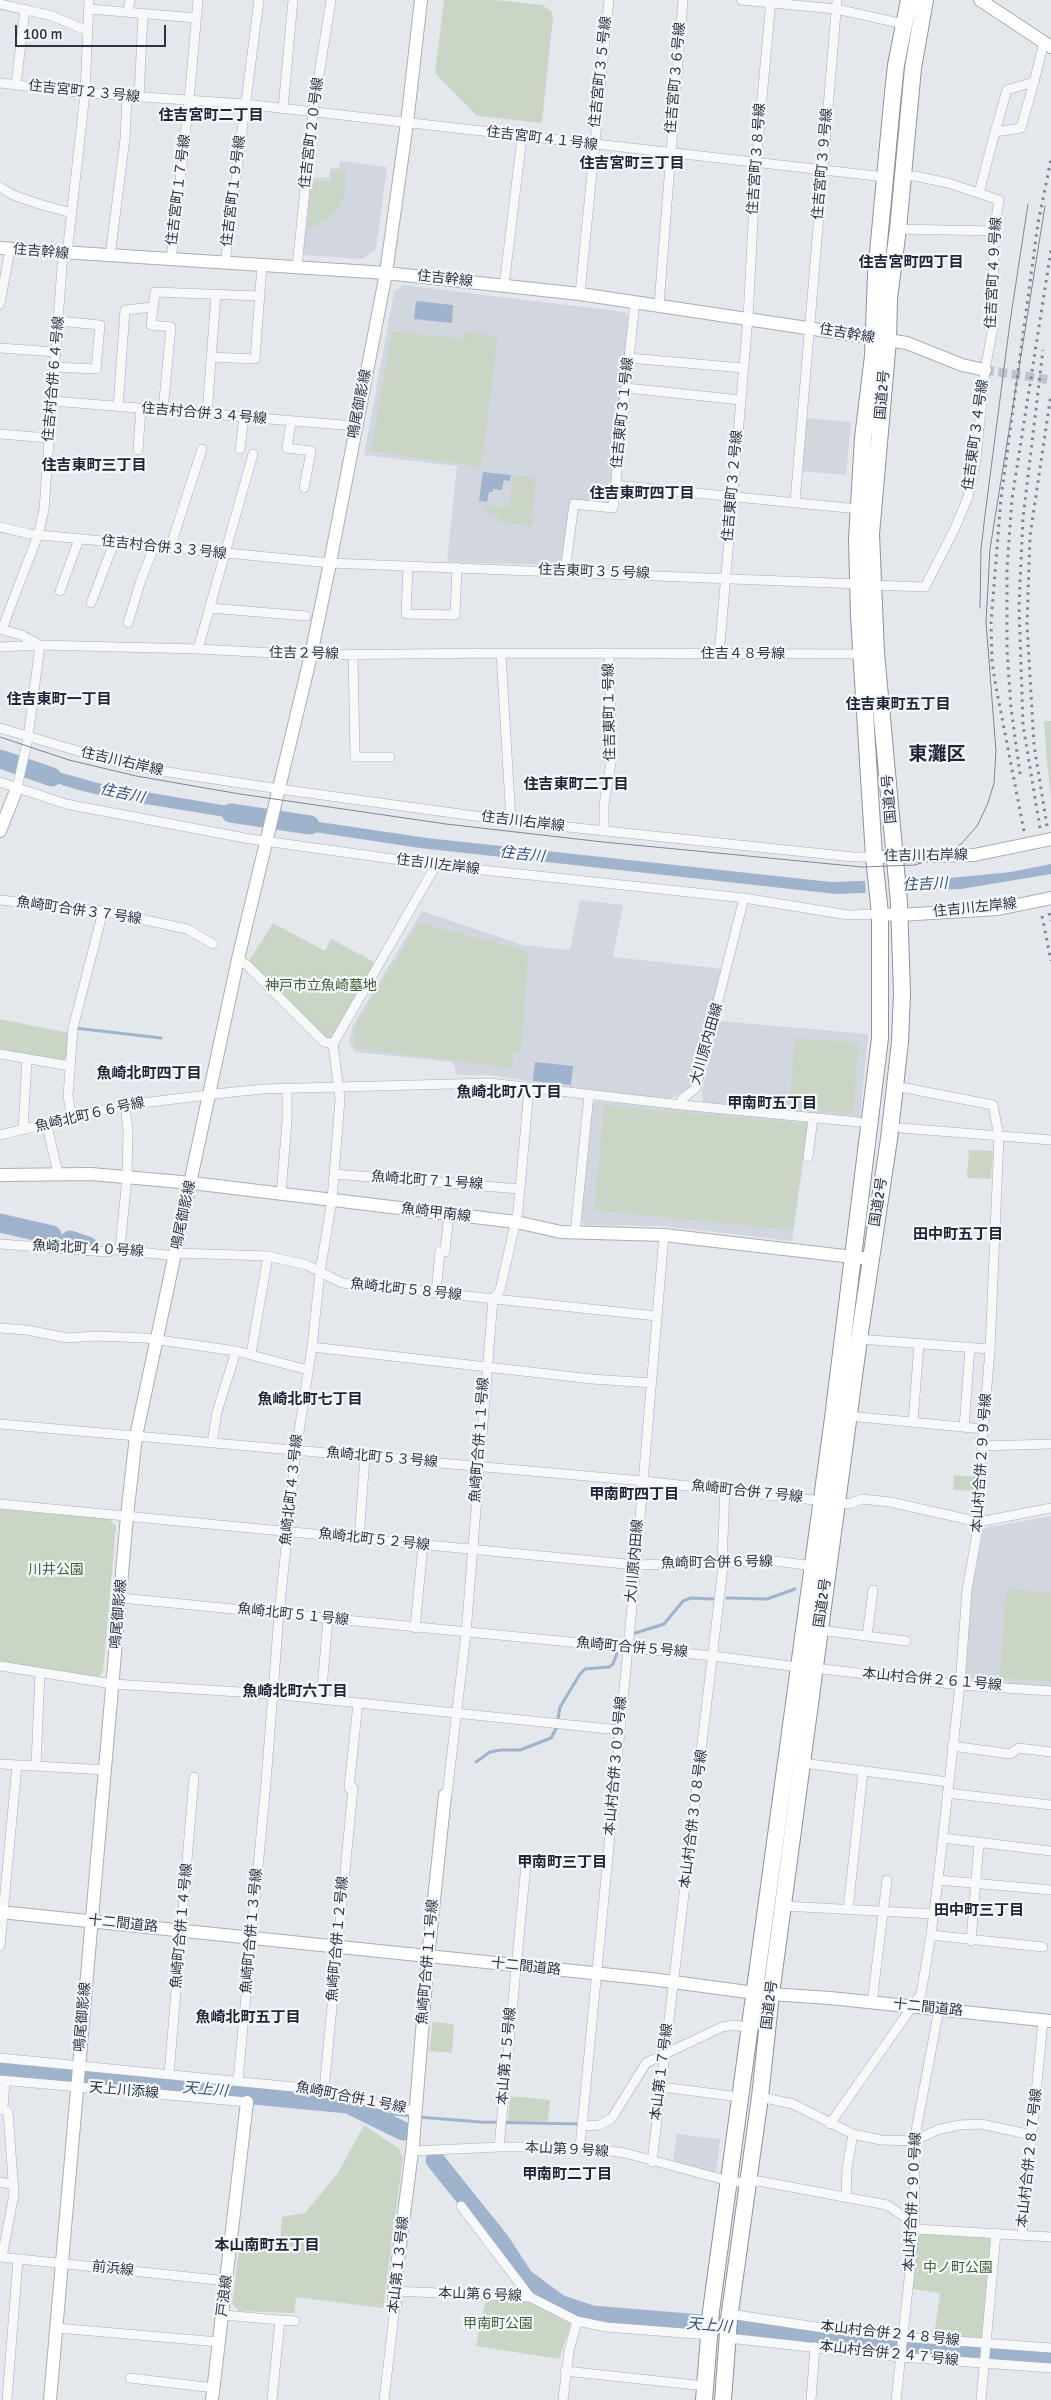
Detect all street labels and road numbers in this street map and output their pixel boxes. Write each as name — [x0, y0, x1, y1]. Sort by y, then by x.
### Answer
street label: 住吉宮町３５号線 — [587, 15, 615, 129]
street label: 住吉宮町３６号線 — [663, 21, 689, 135]
street label: 住吉宮町２０号線 — [297, 76, 327, 190]
street label: 住吉宮町２３号線 — [27, 78, 141, 106]
street label: 住吉宮町３８号線 — [745, 103, 769, 215]
street label: 住吉宮町３９号線 — [810, 107, 836, 221]
street label: 住吉宮町４１号線 — [485, 124, 599, 154]
street label: 住吉宮町１７号線 — [164, 133, 194, 247]
street label: 住吉宮町１９号線 — [219, 134, 249, 248]
street label: 住吉宮町４９号線 — [983, 217, 1005, 329]
street label: 住吉幹線 — [12, 241, 70, 263]
street label: 住吉幹線 — [416, 268, 474, 290]
street label: 住吉村合併６４号線 — [40, 316, 68, 442]
street label: 住吉幹線 — [818, 321, 876, 347]
street label: 住吉東町３１号線 — [609, 356, 637, 470]
street label: 鳴尾御影線 — [345, 368, 375, 440]
street label: 国道2号 — [872, 370, 894, 420]
street label: 住吉東町３４号線 — [960, 378, 992, 492]
street label: 住吉村合併３４号線 — [141, 400, 267, 428]
street label: 住吉東町３２号線 — [720, 429, 746, 543]
street label: 住吉村合併３３号線 — [100, 533, 228, 563]
street label: 住吉東町３５号線 — [538, 562, 650, 582]
street label: 住吉２号線 — [269, 645, 339, 663]
street label: 住吉４８号線 — [701, 646, 785, 662]
street label: 住吉東町１号線 — [601, 663, 619, 761]
street label: 住吉川右岸線 — [79, 744, 165, 780]
street label: 国道2号 — [879, 774, 901, 824]
street label: 住吉川右岸線 — [480, 809, 566, 835]
street label: 住吉川右岸線 — [884, 847, 968, 865]
street label: 住吉川左岸線 — [395, 852, 481, 878]
street label: 魚崎町合併３７号線 — [15, 894, 143, 928]
street label: 住吉川左岸線 — [932, 895, 1018, 921]
street label: 大川原内田線 — [687, 1001, 727, 1087]
street label: 魚崎北町６６号線 — [34, 1094, 146, 1136]
street label: 魚崎北町７１号線 — [371, 1169, 483, 1193]
street label: 国道2号 — [867, 1176, 891, 1228]
street label: 鳴尾御影線 — [169, 1179, 199, 1251]
street label: 魚崎甲南線 — [400, 1200, 472, 1226]
street label: 魚崎北町４０号線 — [32, 1238, 144, 1260]
street label: 魚崎北町５８号線 — [349, 1276, 463, 1304]
street label: 魚崎町合併１１号線 — [467, 1377, 493, 1503]
street label: 本山村合併２９９号線 — [969, 1393, 995, 1533]
street label: 魚崎北町４３号線 — [278, 1433, 306, 1547]
street label: 魚崎北町５３号線 — [325, 1445, 439, 1471]
street label: 魚崎町合併７号線 — [690, 1478, 804, 1506]
street label: 大川原内田線 — [623, 1518, 647, 1604]
street label: 魚崎北町５２号線 — [317, 1526, 431, 1554]
street label: 魚崎町合併６号線 — [661, 1554, 773, 1572]
street label: 国道2号 — [811, 1577, 835, 1629]
street label: 鳴尾御影線 — [108, 1578, 130, 1650]
street label: 魚崎北町５１号線 — [236, 1601, 350, 1629]
street label: 魚崎町合併５号線 — [575, 1635, 689, 1661]
street label: 本山村合併２６１号線 — [862, 1666, 1002, 1694]
street label: 本山村合併３０９号線 — [602, 1696, 630, 1836]
street label: 本山村合併３０８号線 — [677, 1748, 711, 1890]
street label: 魚崎町合併１４号線 — [168, 1863, 196, 1989]
street label: 魚崎町合併１３号線 — [238, 1868, 266, 1994]
street label: 魚崎町合併１２号線 — [324, 1876, 352, 2002]
street label: 魚崎町合併１１号線 — [414, 1899, 442, 2025]
street label: 十二間道路 — [87, 1912, 159, 1936]
street label: 十二間道路 — [490, 1955, 562, 1979]
street label: 国道2号 — [759, 1979, 781, 2031]
street label: 鳴尾御影線 — [72, 1981, 94, 2053]
street label: 十二間道路 — [892, 1996, 964, 2020]
street label: 本山第１５号線 — [494, 2006, 520, 2106]
street label: 本山第１７号線 — [648, 2022, 676, 2122]
street label: 魚崎町合併１号線 — [294, 2079, 408, 2117]
street label: 天上川添線 — [88, 2080, 160, 2102]
street label: 本山村合併２８７号線 — [1014, 2088, 1046, 2228]
street label: 本山村合併２９０号線 — [901, 2132, 925, 2272]
street label: 本山第９号線 — [525, 2139, 609, 2161]
street label: 本山第１３号線 — [386, 2215, 412, 2315]
street label: 前浜線 — [91, 2258, 135, 2280]
street label: 戸浪線 — [214, 2274, 236, 2318]
street label: 本山第６号線 — [438, 2285, 522, 2305]
street label: 本山村合併２４８号線 — [820, 2318, 960, 2350]
street label: 本山村合併２４７号線 — [819, 2338, 959, 2370]

